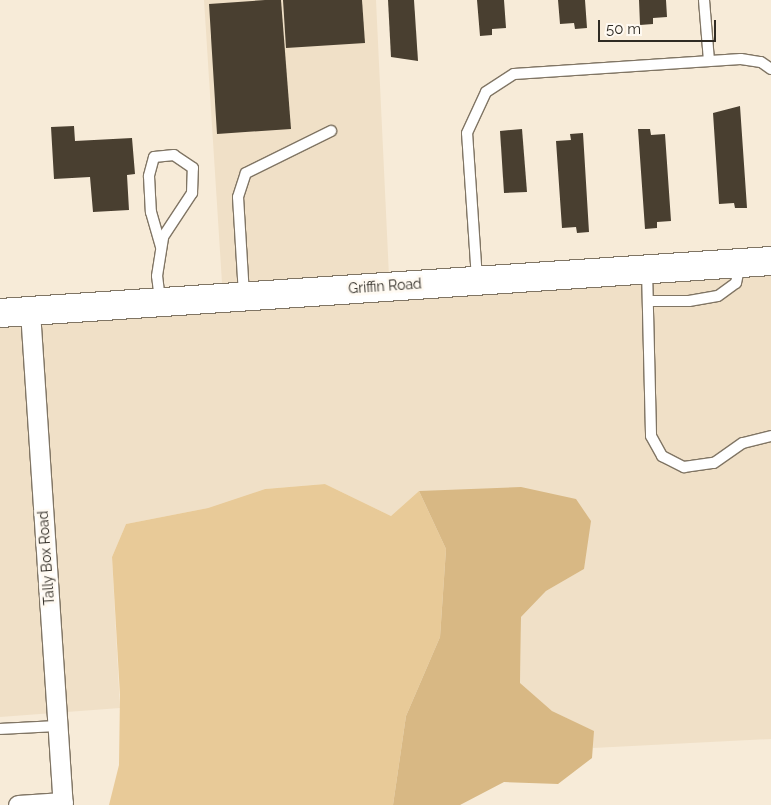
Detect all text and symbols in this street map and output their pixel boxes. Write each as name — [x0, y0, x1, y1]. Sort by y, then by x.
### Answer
scale bar — [601, 10, 718, 42]
text: 50 m — [606, 20, 641, 38]
street label: Griffin Road — [348, 275, 422, 297]
street label: Tally Box Road — [34, 510, 58, 606]

